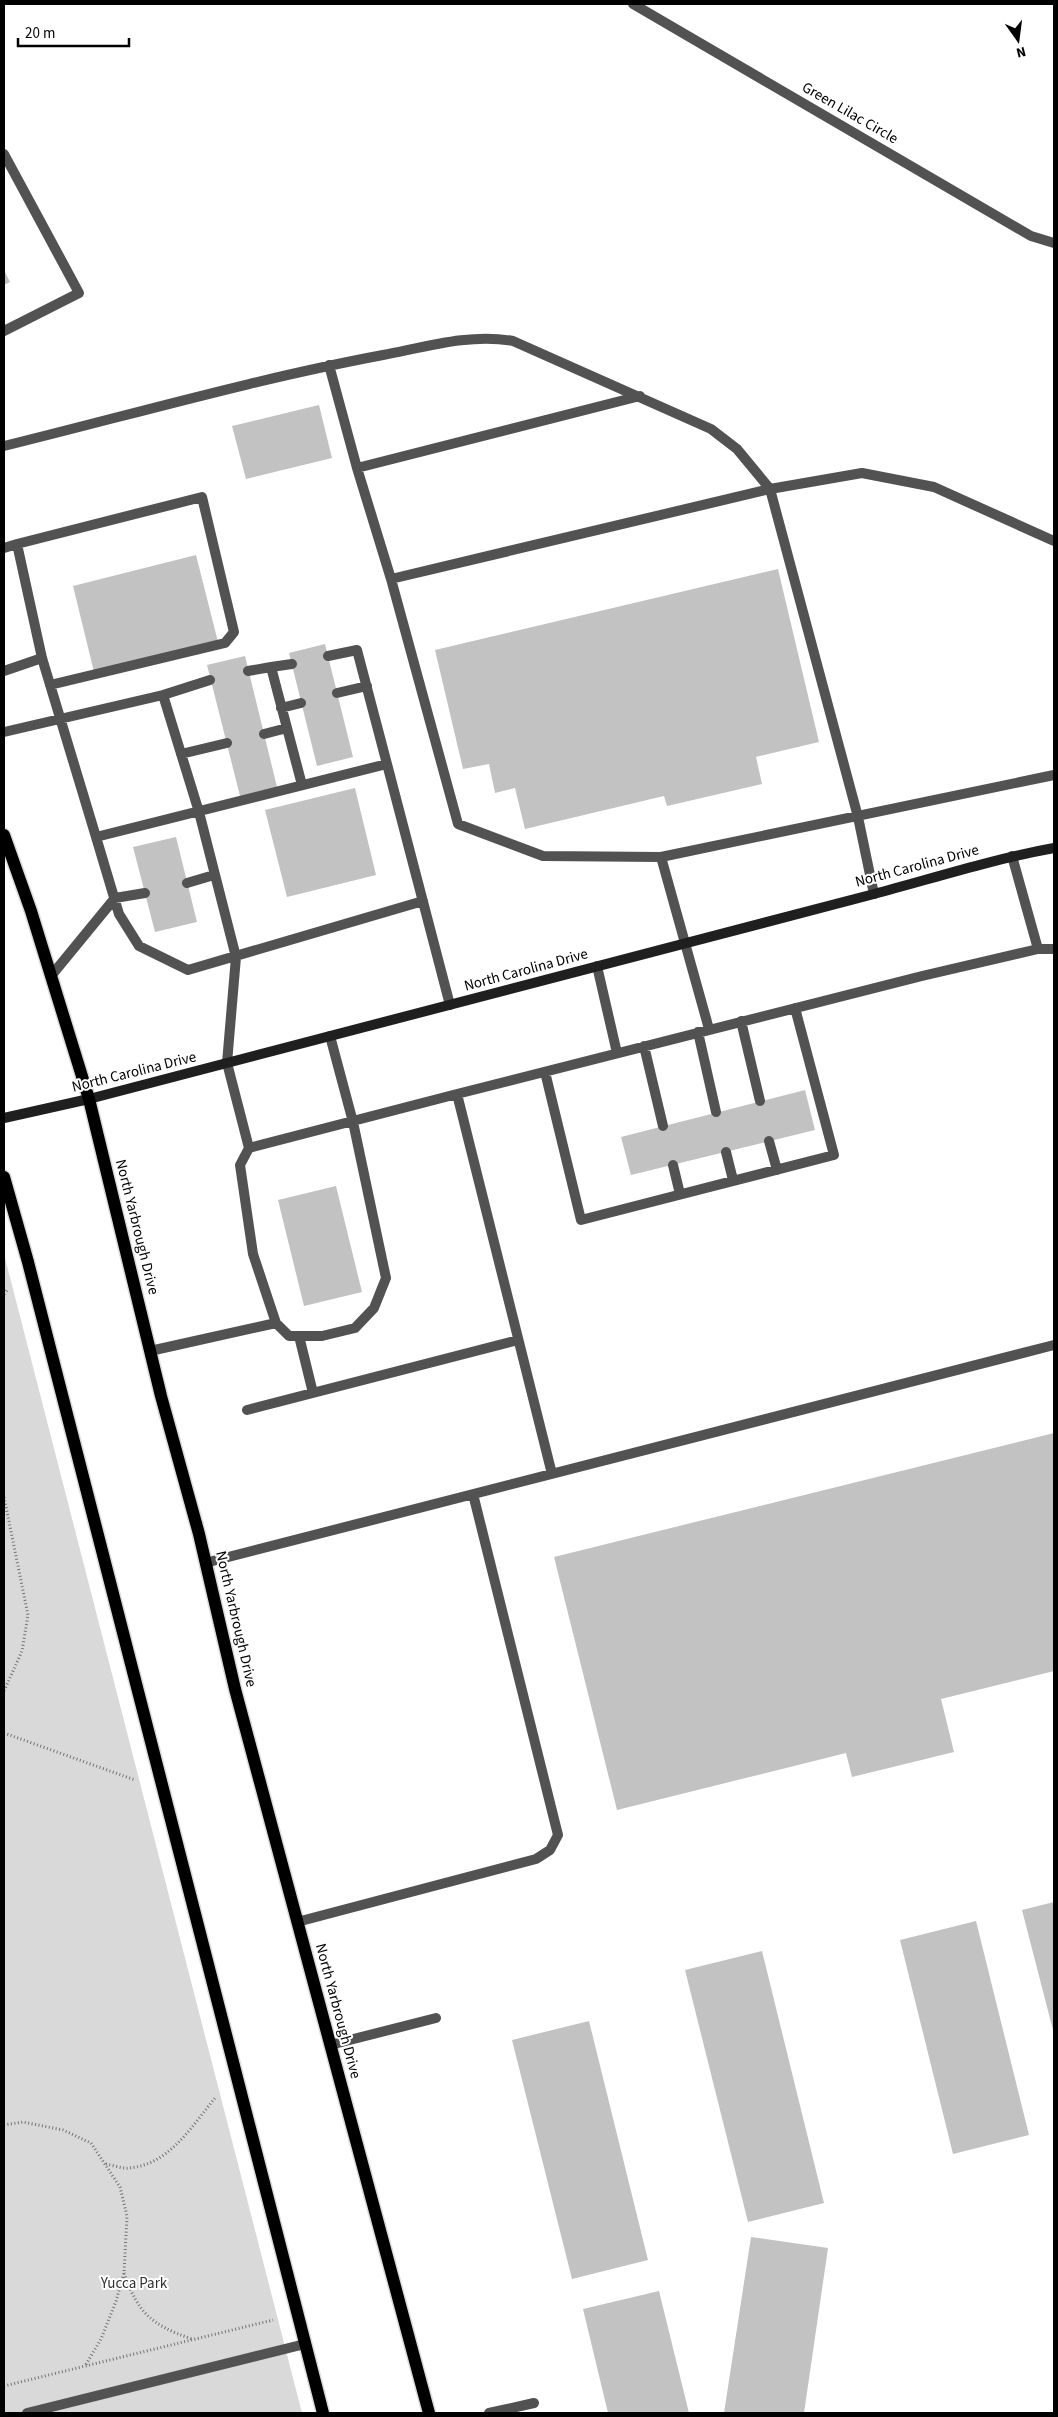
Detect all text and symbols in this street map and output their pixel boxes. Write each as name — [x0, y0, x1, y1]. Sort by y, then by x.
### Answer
scale bar — [18, 15, 129, 47]
north arrow — [993, 15, 1043, 65]
text: 20 m — [25, 23, 55, 44]
text: N — [1014, 41, 1028, 62]
street label: Green Lilac Circle — [798, 77, 902, 149]
street label: North Carolina Drive — [853, 839, 981, 893]
street label: North Carolina Drive — [462, 943, 590, 997]
street label: North Carolina Drive — [70, 1046, 198, 1098]
street label: North Yarbrough Drive — [110, 1157, 164, 1297]
street label: North Yarbrough Drive — [210, 1549, 262, 1689]
street label: North Yarbrough Drive — [310, 1941, 366, 2081]
park label: Yucca Park — [100, 2273, 168, 2294]

